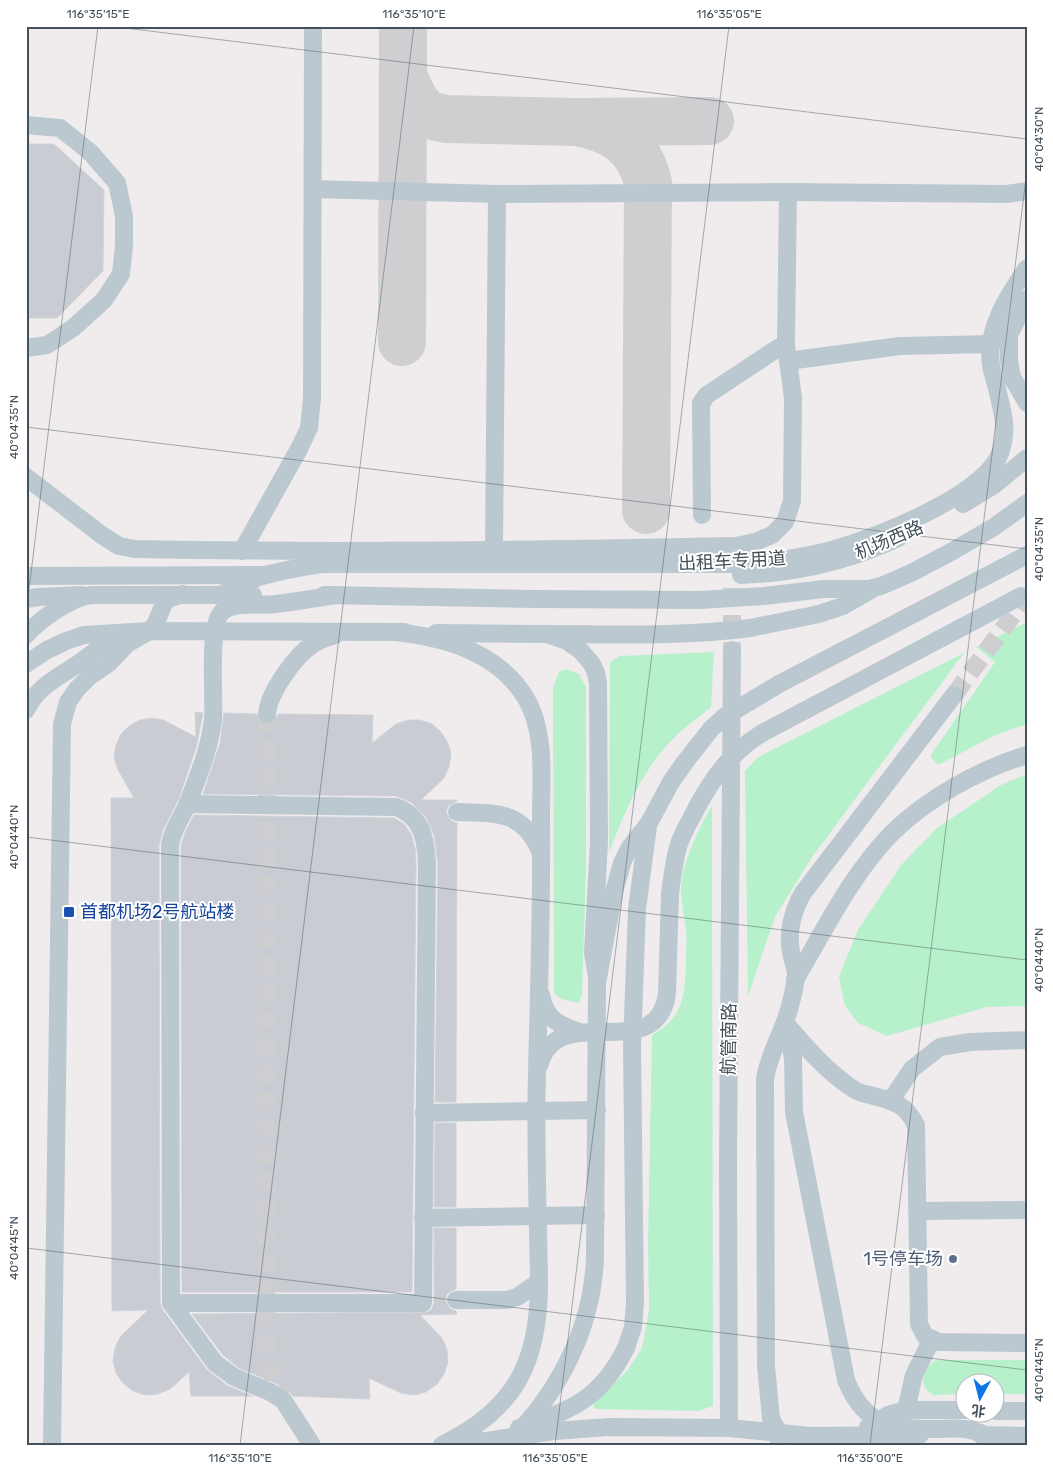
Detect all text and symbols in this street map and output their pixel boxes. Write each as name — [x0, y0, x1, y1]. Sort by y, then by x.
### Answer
text: 116°35'15"E — [66, 7, 130, 21]
text: 116°35'10"E — [382, 7, 446, 21]
text: 116°35'05"E — [696, 7, 762, 21]
text: 40°04'30"N — [1032, 107, 1046, 171]
text: 40°04'35"N — [7, 395, 21, 459]
street label: 机场西路 — [852, 516, 926, 564]
text: 40°04'35"N — [1032, 517, 1046, 581]
street label: 出租车专用道 — [677, 547, 787, 575]
text: 40°04'40"N — [7, 805, 21, 869]
place label: 首都机场2号航站楼 — [80, 901, 235, 923]
marker: 首都机场2号航站楼 — [62, 905, 76, 919]
text: 40°04'40"N — [1032, 928, 1046, 992]
street label: 航管南路 — [717, 1003, 741, 1075]
text: 40°04'45"N — [7, 1216, 21, 1280]
place label: 1号停车场 — [863, 1248, 943, 1270]
marker: 1号停车场 — [947, 1253, 959, 1265]
text: 40°04'45"N — [1032, 1338, 1046, 1402]
north arrow — [956, 1374, 1006, 1424]
text: 北 — [970, 1401, 986, 1420]
text: 116°35'10"E — [208, 1451, 272, 1465]
text: 116°35'05"E — [522, 1451, 588, 1465]
text: 116°35'00"E — [837, 1451, 903, 1465]

